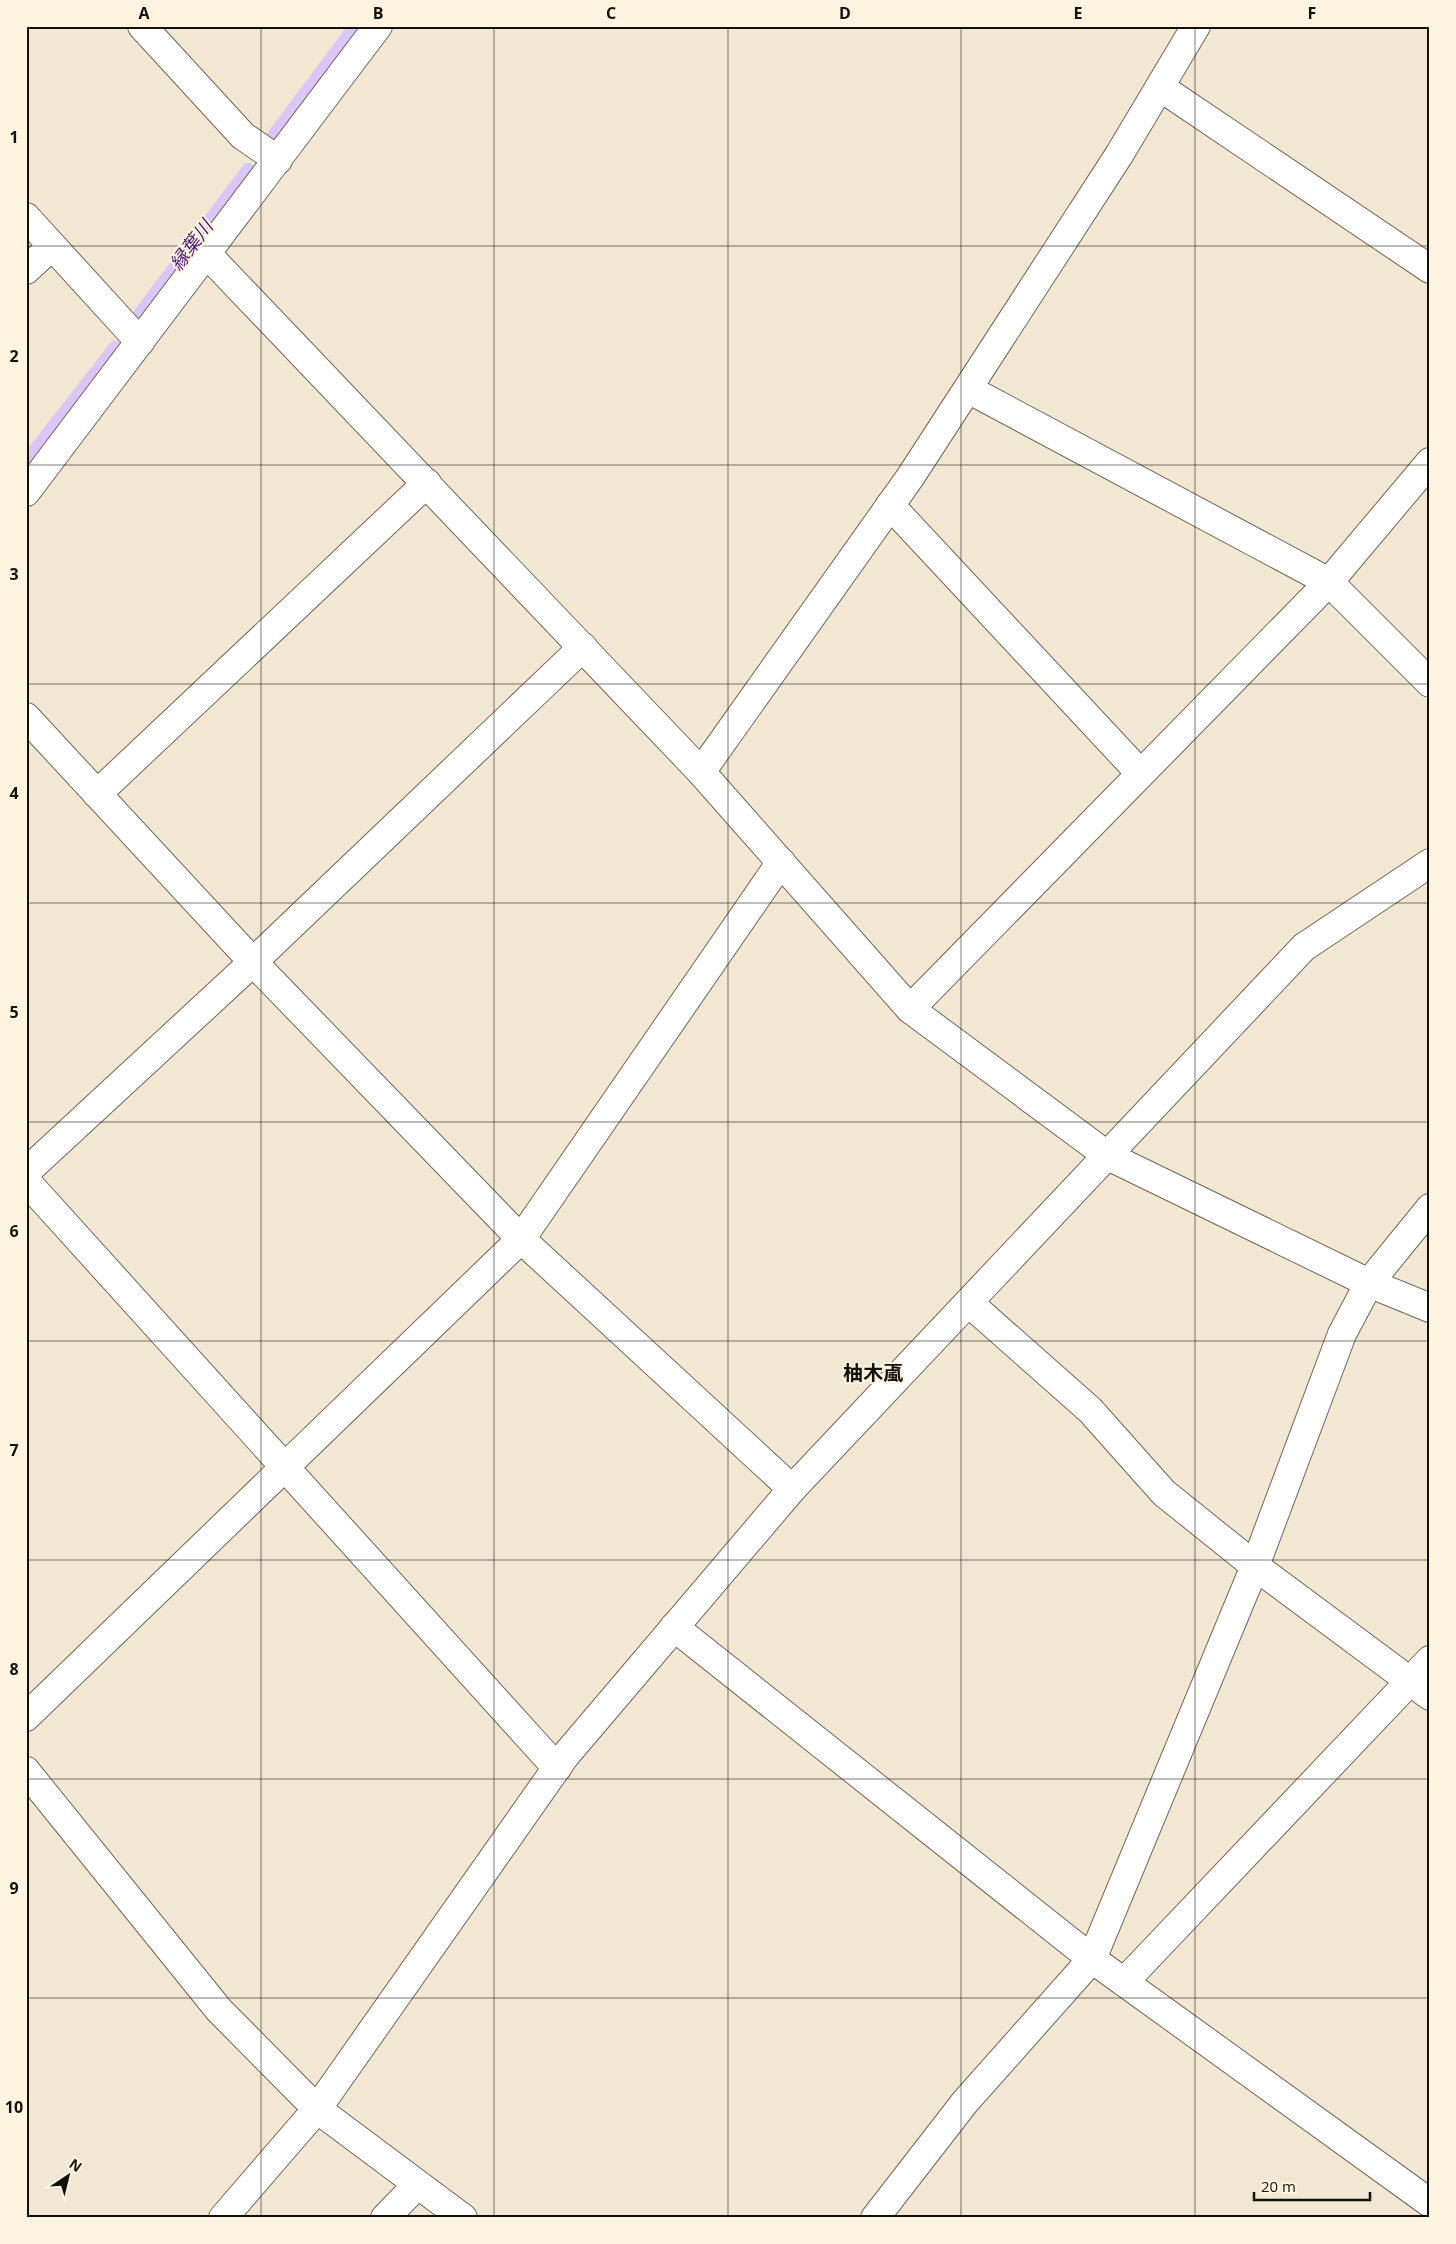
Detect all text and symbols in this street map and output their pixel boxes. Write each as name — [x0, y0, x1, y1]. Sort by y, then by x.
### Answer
text: A — [138, 2, 150, 24]
text: B — [373, 2, 383, 24]
text: C — [606, 2, 616, 24]
text: D — [839, 2, 851, 24]
text: E — [1074, 2, 1083, 24]
text: F — [1308, 2, 1316, 24]
text: 1 — [9, 126, 19, 148]
water label: 縁葉川 — [163, 213, 220, 276]
text: 2 — [9, 345, 19, 367]
text: 3 — [9, 563, 19, 585]
text: 4 — [9, 782, 19, 804]
text: 5 — [9, 1001, 19, 1023]
text: 6 — [9, 1220, 19, 1242]
district label: 柚木颪 — [843, 1359, 903, 1386]
text: 7 — [9, 1439, 19, 1461]
text: 8 — [9, 1658, 19, 1680]
text: 9 — [9, 1877, 19, 1899]
text: 10 — [5, 2096, 23, 2118]
north arrow — [42, 2152, 92, 2202]
text: N — [66, 2154, 86, 2176]
scale bar — [1254, 2169, 1370, 2201]
text: 20 m — [1261, 2176, 1296, 2196]

